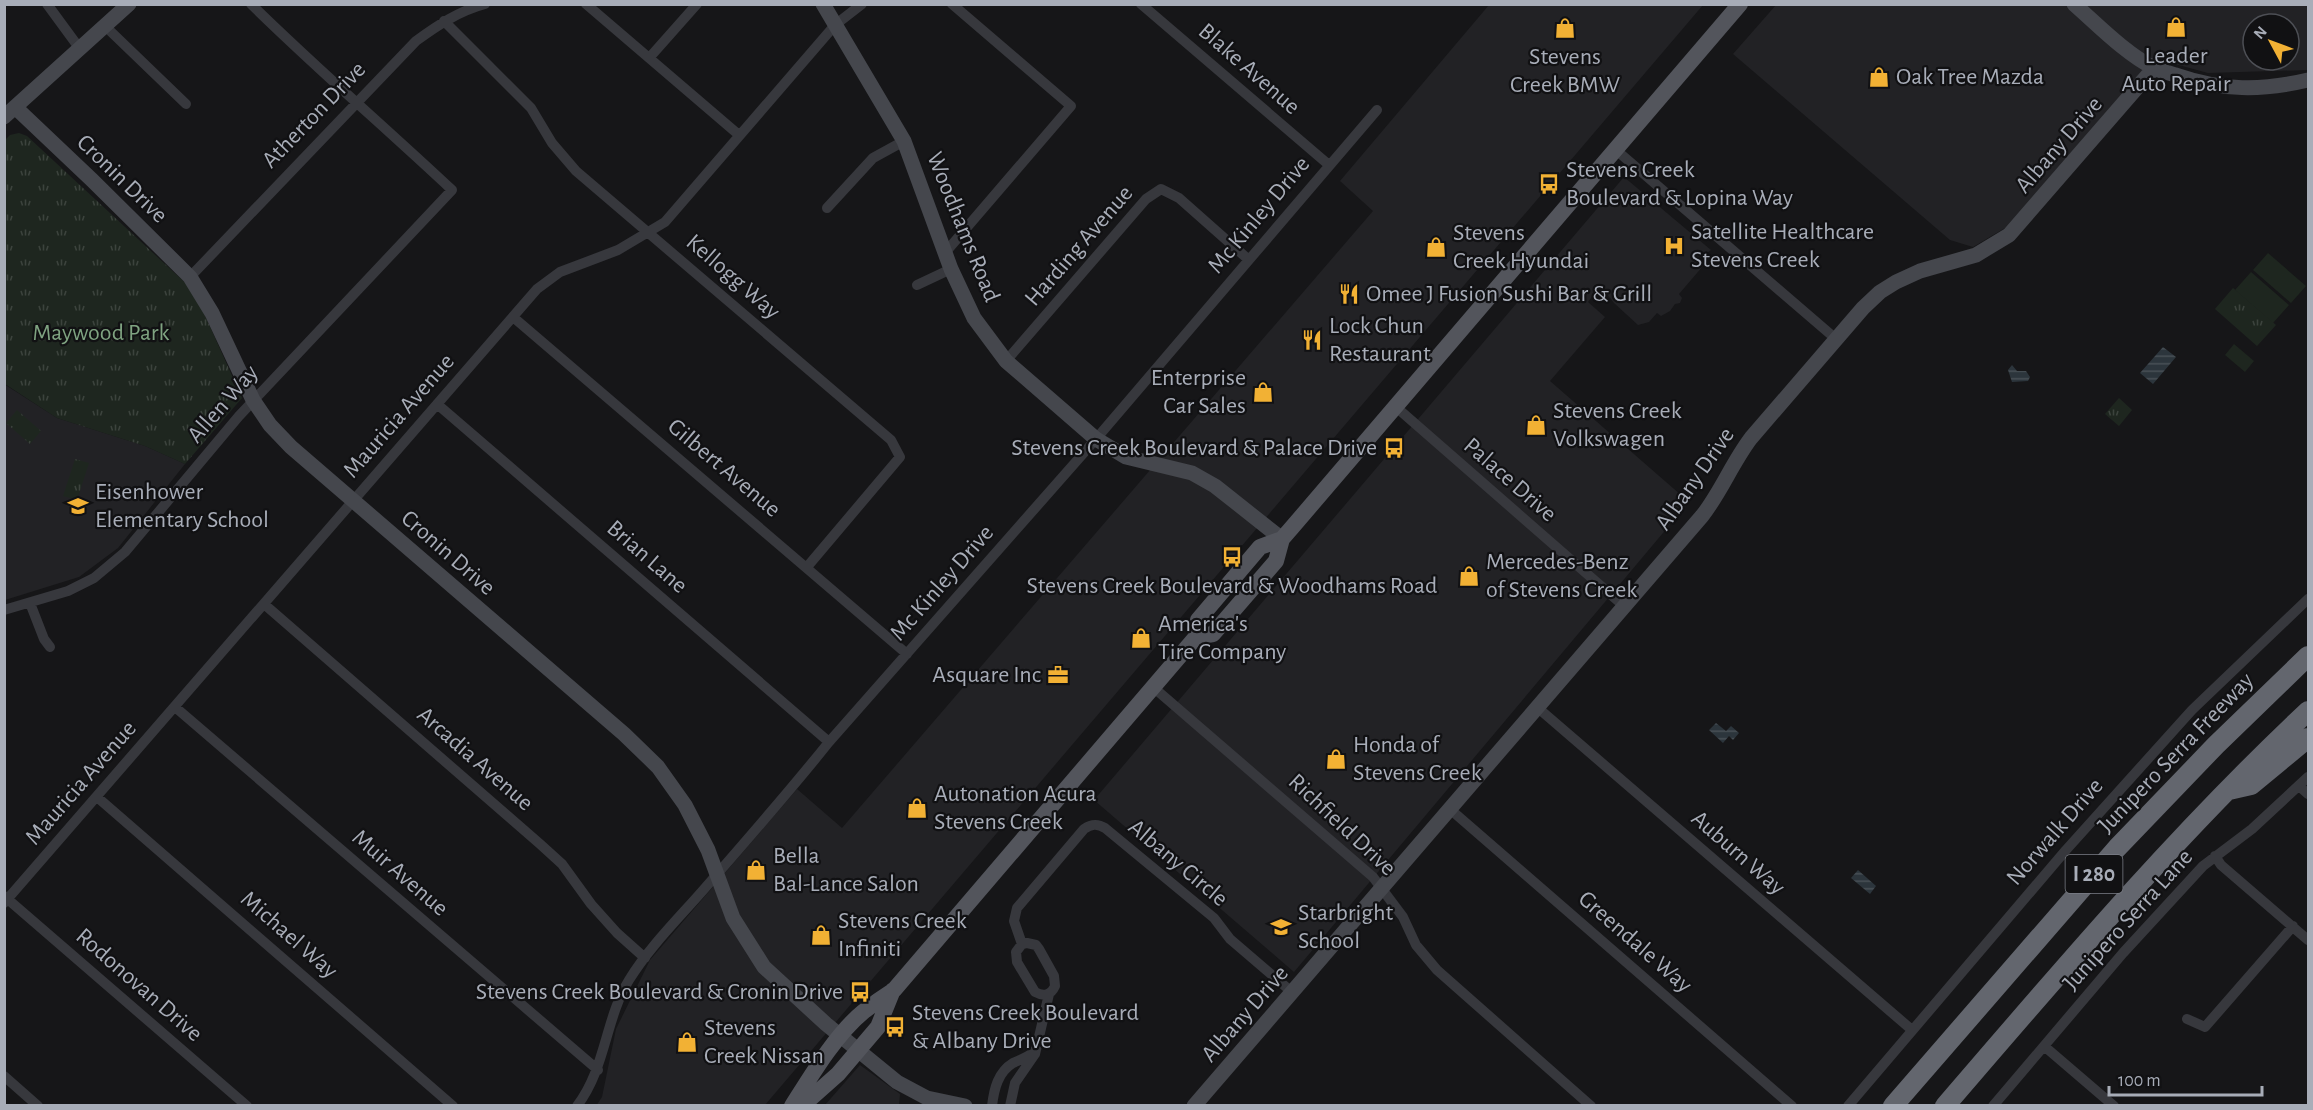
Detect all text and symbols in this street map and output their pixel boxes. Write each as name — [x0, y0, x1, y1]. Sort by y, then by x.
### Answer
north arrow — [2241, 12, 2301, 72]
shop icon: Leader Auto Repair — [2164, 15, 2188, 39]
shop icon: Stevens Creek BMW — [1553, 16, 1577, 40]
street label: Blake Avenue — [1194, 19, 1304, 119]
text: N — [2251, 23, 2270, 42]
place label: Leader Auto Repair — [2121, 44, 2231, 96]
place label: Stevens Creek BMW — [1510, 45, 1620, 97]
street label: Atherton Drive — [258, 57, 370, 173]
shop icon: Oak Tree Mazda — [1867, 65, 1891, 89]
place label: Oak Tree Mazda — [1896, 65, 2044, 89]
street label: Albany Drive — [2011, 92, 2107, 198]
street label: Cronin Drive — [72, 130, 172, 228]
street label: Woodhams Road — [922, 149, 1004, 305]
street label: Mc Kinley Drive — [1203, 152, 1315, 278]
place label: Stevens Creek Boulevard & Lopina Way — [1566, 158, 1793, 210]
bus stop icon: Stevens Creek Boulevard & Lopina Way — [1537, 172, 1561, 196]
street label: Harding Avenue — [1020, 181, 1138, 311]
place label: Satellite Healthcare Stevens Creek — [1691, 220, 1874, 272]
place label: Stevens Creek Hyundai — [1453, 221, 1589, 273]
street label: Kellogg Way — [681, 230, 785, 324]
hospital icon: Satellite Healthcare Stevens Creek — [1662, 234, 1686, 258]
shop icon: Stevens Creek Hyundai — [1424, 235, 1448, 259]
restaurant icon: Omee J Fusion Sushi Bar & Grill — [1337, 282, 1361, 306]
place label: Omee J Fusion Sushi Bar & Grill — [1366, 282, 1652, 306]
place label: Lock Chun Restaurant — [1329, 314, 1431, 366]
park label: Maywood Park — [33, 321, 170, 345]
restaurant icon: Lock Chun Restaurant — [1300, 328, 1324, 352]
street label: Mauricia Avenue — [339, 349, 459, 483]
street label: Allen Way — [183, 361, 263, 447]
place label: Enterprise Car Sales — [1151, 366, 1246, 418]
shop icon: Enterprise Car Sales — [1251, 380, 1275, 404]
place label: Stevens Creek Volkswagen — [1553, 399, 1682, 451]
shop icon: Stevens Creek Volkswagen — [1524, 413, 1548, 437]
street label: Gilbert Avenue — [663, 414, 785, 522]
street label: Albany Drive — [1651, 423, 1739, 535]
street label: Palace Drive — [1459, 434, 1561, 526]
place label: Stevens Creek Boulevard & Palace Drive — [1011, 436, 1377, 460]
bus stop icon: Stevens Creek Boulevard & Palace Drive — [1382, 436, 1406, 460]
place label: Eisenhower Elementary School — [95, 480, 269, 532]
school or university icon: Eisenhower Elementary School — [66, 494, 90, 518]
street label: Cronin Drive — [396, 506, 500, 600]
street label: Brian Lane — [602, 516, 692, 598]
street label: Mc Kinley Drive — [886, 521, 998, 645]
bus stop icon: Stevens Creek Boulevard & Woodhams Road — [1220, 545, 1244, 569]
place label: Mercedes-Benz of Stevens Creek — [1486, 550, 1637, 602]
shop icon: Mercedes-Benz of Stevens Creek — [1457, 564, 1481, 588]
place label: Stevens Creek Boulevard & Woodhams Road — [1026, 574, 1438, 598]
place label: America's Tire Company — [1158, 612, 1286, 664]
shop icon: America's Tire Company — [1129, 626, 1153, 650]
place label: Asquare Inc — [932, 663, 1041, 687]
office icon: Asquare Inc — [1046, 663, 1070, 687]
street label: Junipero Serra Freeway — [2094, 668, 2258, 838]
street label: Arcadia Avenue — [413, 702, 537, 816]
street label: Mauricia Avenue — [21, 716, 141, 850]
place label: Honda of Stevens Creek — [1353, 733, 1482, 785]
shop icon: Honda of Stevens Creek — [1324, 747, 1348, 771]
street label: Richfield Drive — [1284, 769, 1400, 881]
street label: Norwalk Drive — [2002, 774, 2108, 890]
place label: Autonation Acura Stevens Creek — [934, 782, 1097, 834]
shop icon: Autonation Acura Stevens Creek — [905, 796, 929, 820]
street label: Auburn Way — [1687, 806, 1789, 900]
street label: Albany Circle — [1124, 815, 1232, 911]
street label: Muir Avenue — [348, 825, 452, 921]
place label: Bella Bal-Lance Salon — [773, 844, 919, 896]
street label: Junipero Serra Lane — [2059, 845, 2197, 995]
road number: I 280 — [2066, 855, 2122, 893]
shop icon: Bella Bal-Lance Salon — [744, 858, 768, 882]
street label: Greendale Way — [1574, 886, 1696, 998]
street label: Michael Way — [236, 887, 342, 983]
place label: Starbright School — [1298, 901, 1393, 953]
place label: Stevens Creek Infiniti — [838, 909, 967, 961]
school or university icon: Starbright School — [1269, 915, 1293, 939]
shop icon: Stevens Creek Infiniti — [809, 923, 833, 947]
street label: Rodonovan Drive — [71, 924, 207, 1046]
street label: Albany Drive — [1197, 961, 1293, 1067]
place label: Stevens Creek Boulevard & Cronin Drive — [476, 980, 843, 1004]
bus stop icon: Stevens Creek Boulevard & Cronin Drive — [848, 980, 872, 1004]
place label: Stevens Creek Boulevard & Albany Drive — [912, 1001, 1139, 1053]
bus stop icon: Stevens Creek Boulevard & Albany Drive — [883, 1015, 907, 1039]
place label: Stevens Creek Nissan — [704, 1016, 824, 1068]
shop icon: Stevens Creek Nissan — [675, 1030, 699, 1054]
scale bar — [2109, 1059, 2262, 1097]
text: 100 m — [2118, 1072, 2161, 1090]

